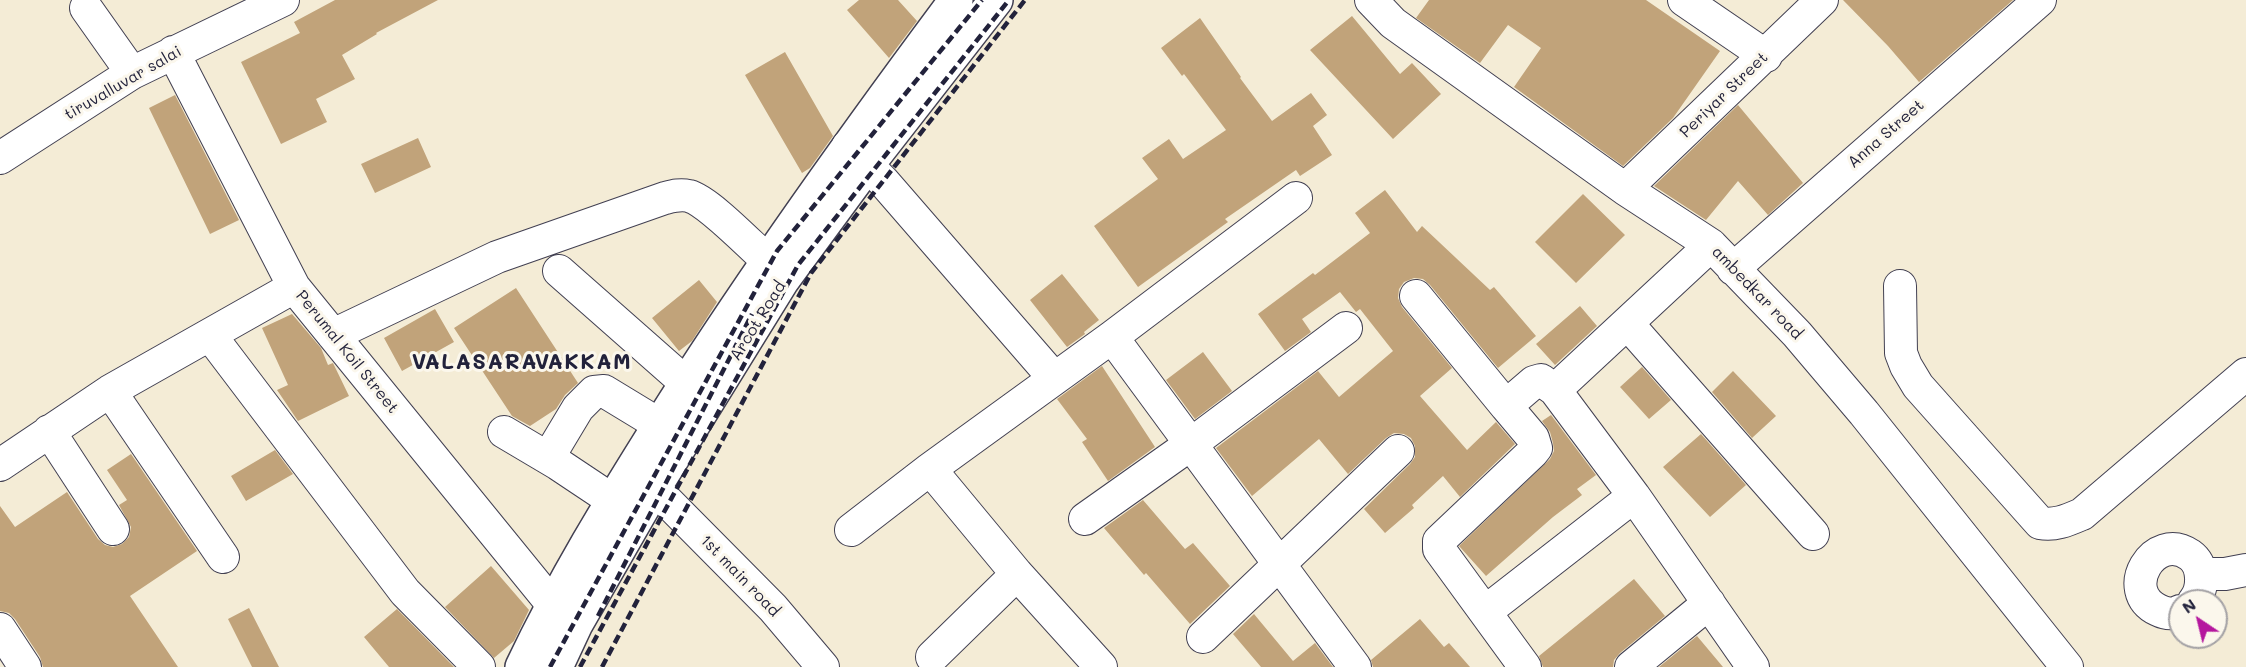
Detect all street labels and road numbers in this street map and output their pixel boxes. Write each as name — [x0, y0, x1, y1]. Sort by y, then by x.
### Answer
street label: tiruvalluvar salai — [61, 42, 185, 124]
street label: Periyar Street — [1676, 48, 1772, 142]
street label: Anna Street — [1844, 96, 1928, 172]
street label: ambedkar road — [1708, 242, 1806, 344]
street label: Arcot Road — [726, 278, 790, 364]
street label: Perumal Koil Street — [292, 287, 402, 417]
street label: 1st main road — [696, 531, 784, 621]

